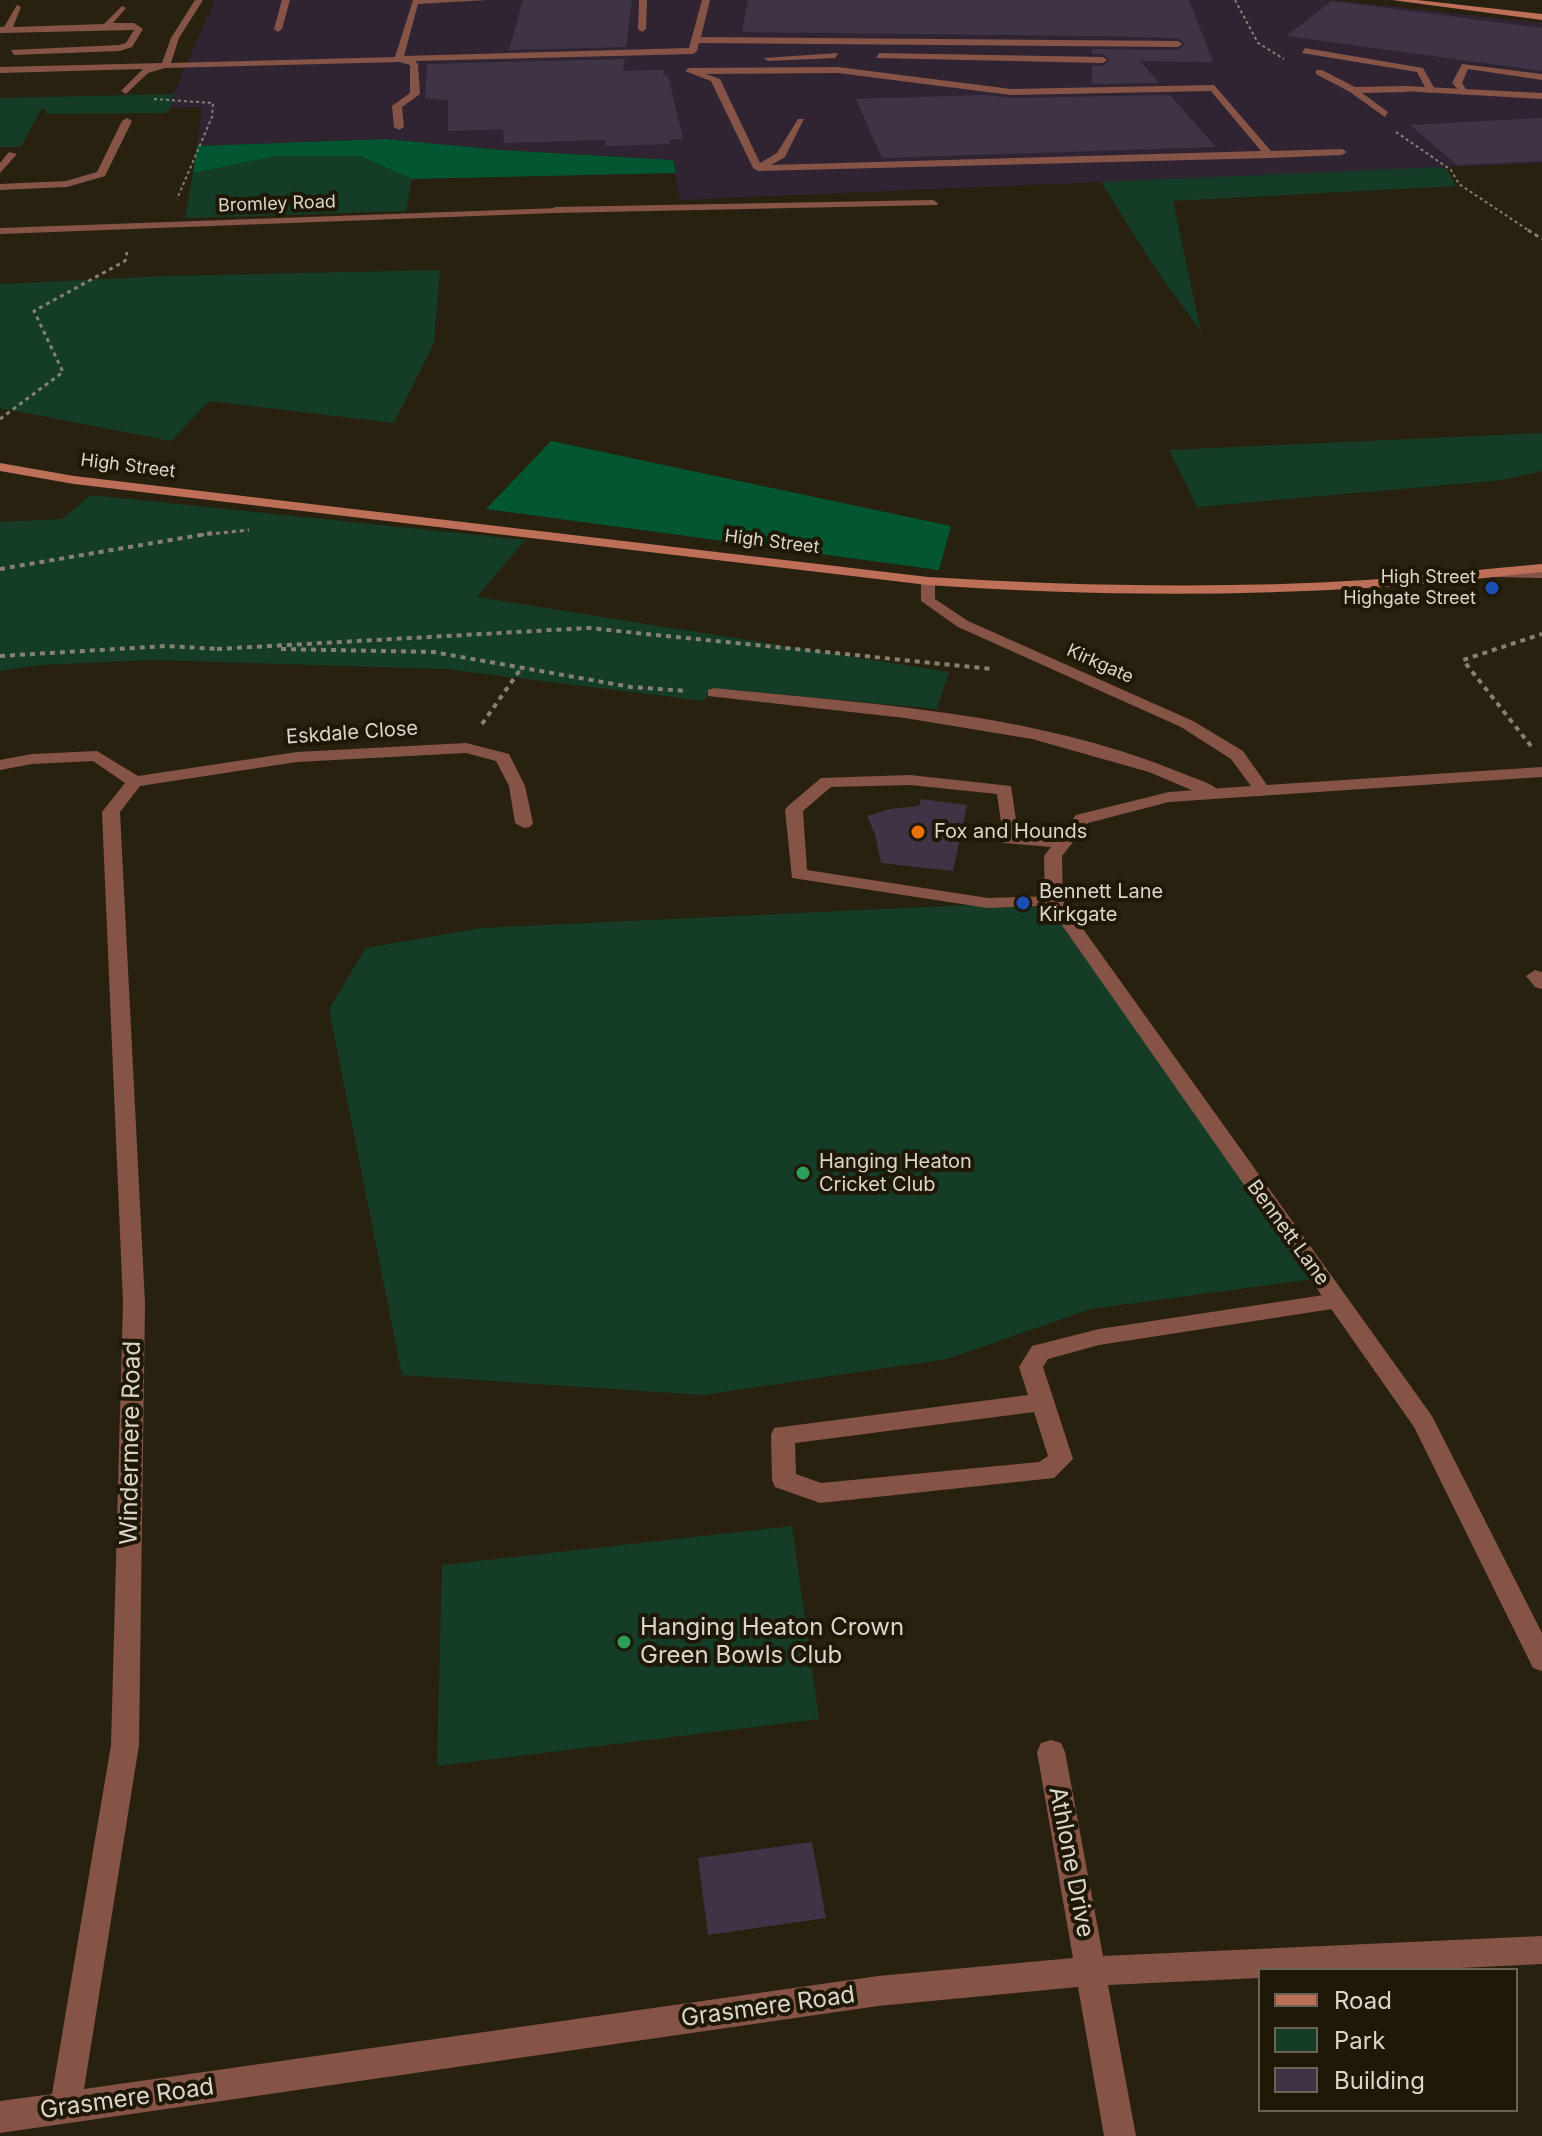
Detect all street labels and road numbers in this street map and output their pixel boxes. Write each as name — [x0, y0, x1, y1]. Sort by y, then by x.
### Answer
street label: Bromley Road — [218, 191, 336, 217]
street label: High Street — [79, 449, 177, 483]
street label: High Street — [723, 525, 821, 559]
street label: Kirkgate — [1063, 640, 1137, 688]
street label: Eskdale Close — [285, 716, 419, 750]
street label: Bennett Lane — [1242, 1176, 1334, 1290]
street label: Windermere Road — [115, 1341, 147, 1545]
street label: Athlone Drive — [1042, 1784, 1100, 1940]
street label: Grasmere Road — [679, 1981, 857, 2033]
street label: Grasmere Road — [38, 2073, 216, 2125]

